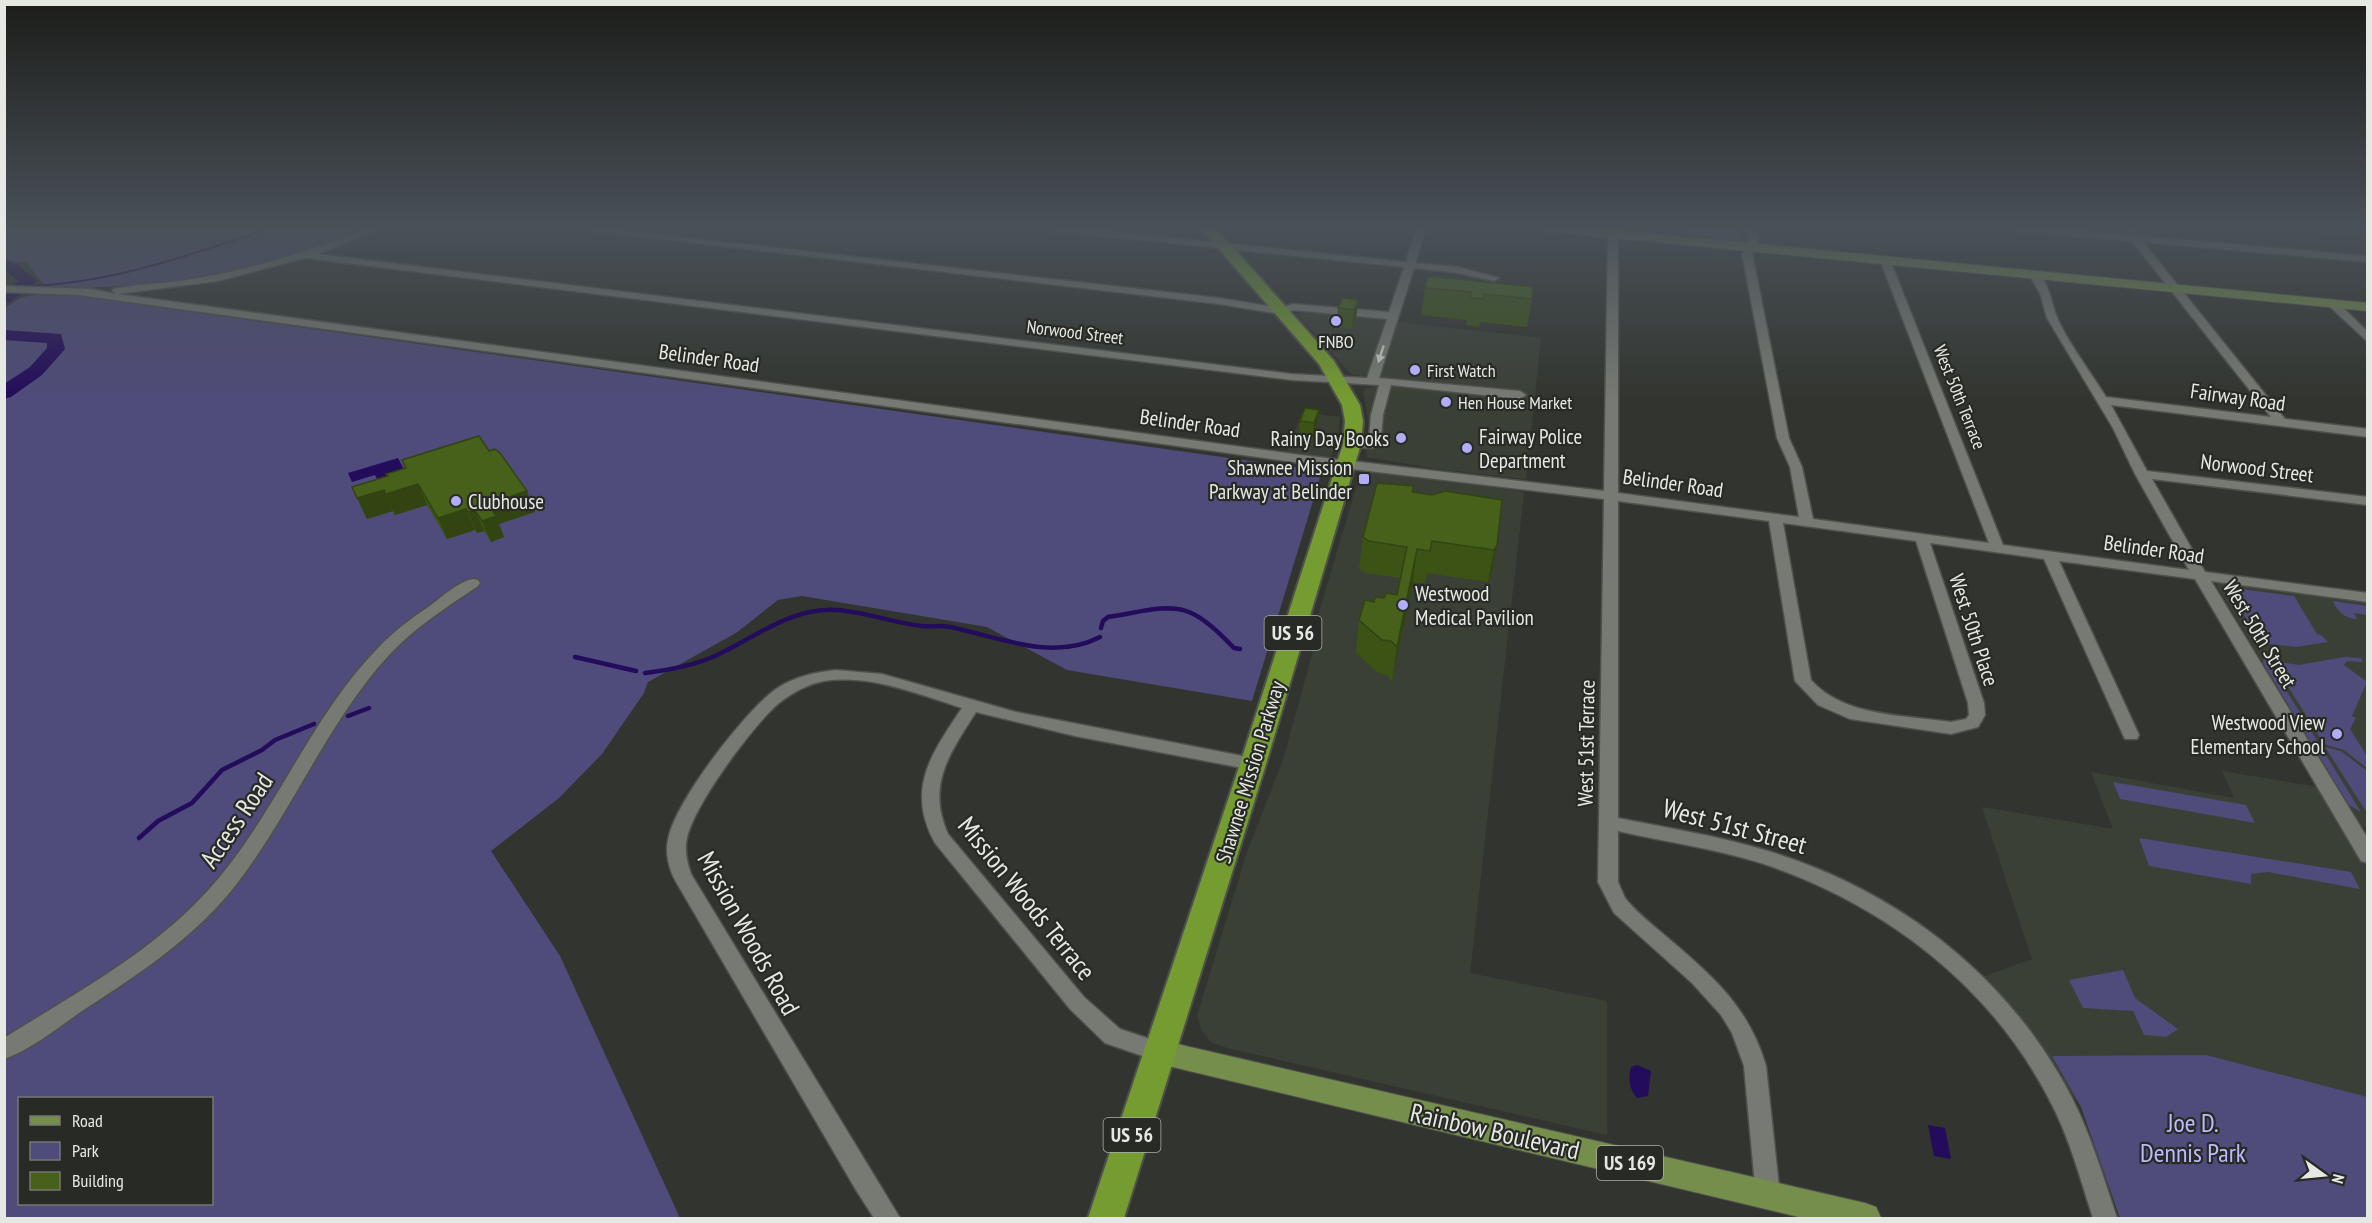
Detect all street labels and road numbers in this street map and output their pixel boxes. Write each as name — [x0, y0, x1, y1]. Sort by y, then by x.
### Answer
street label: Norwood Street — [1025, 315, 1125, 349]
street label: Belinder Road — [657, 338, 761, 378]
street label: West 50th Terrace — [1929, 342, 1991, 452]
street label: Fairway Road — [2189, 377, 2287, 417]
street label: Belinder Road — [1138, 403, 1242, 443]
street label: Norwood Street — [2199, 448, 2315, 488]
street label: Belinder Road — [1621, 463, 1725, 503]
street label: Belinder Road — [2102, 529, 2206, 569]
street label: West 50th Place — [1943, 571, 2005, 689]
street label: West 50th Street — [2217, 575, 2303, 693]
road number: US 56 — [1264, 616, 1322, 650]
street label: Shawnee Mission Parkway — [1209, 677, 1291, 866]
street label: West 51st Terrace — [1571, 679, 1601, 807]
street label: Access Road — [192, 766, 280, 874]
street label: West 51st Street — [1660, 791, 1810, 861]
street label: Mission Woods Terrace — [951, 810, 1103, 986]
street label: Mission Woods Road — [690, 845, 808, 1021]
street label: Rainbow Boulevard — [1407, 1096, 1583, 1166]
road number: US 56 — [1104, 1118, 1160, 1152]
road number: US 169 — [1597, 1146, 1663, 1180]

